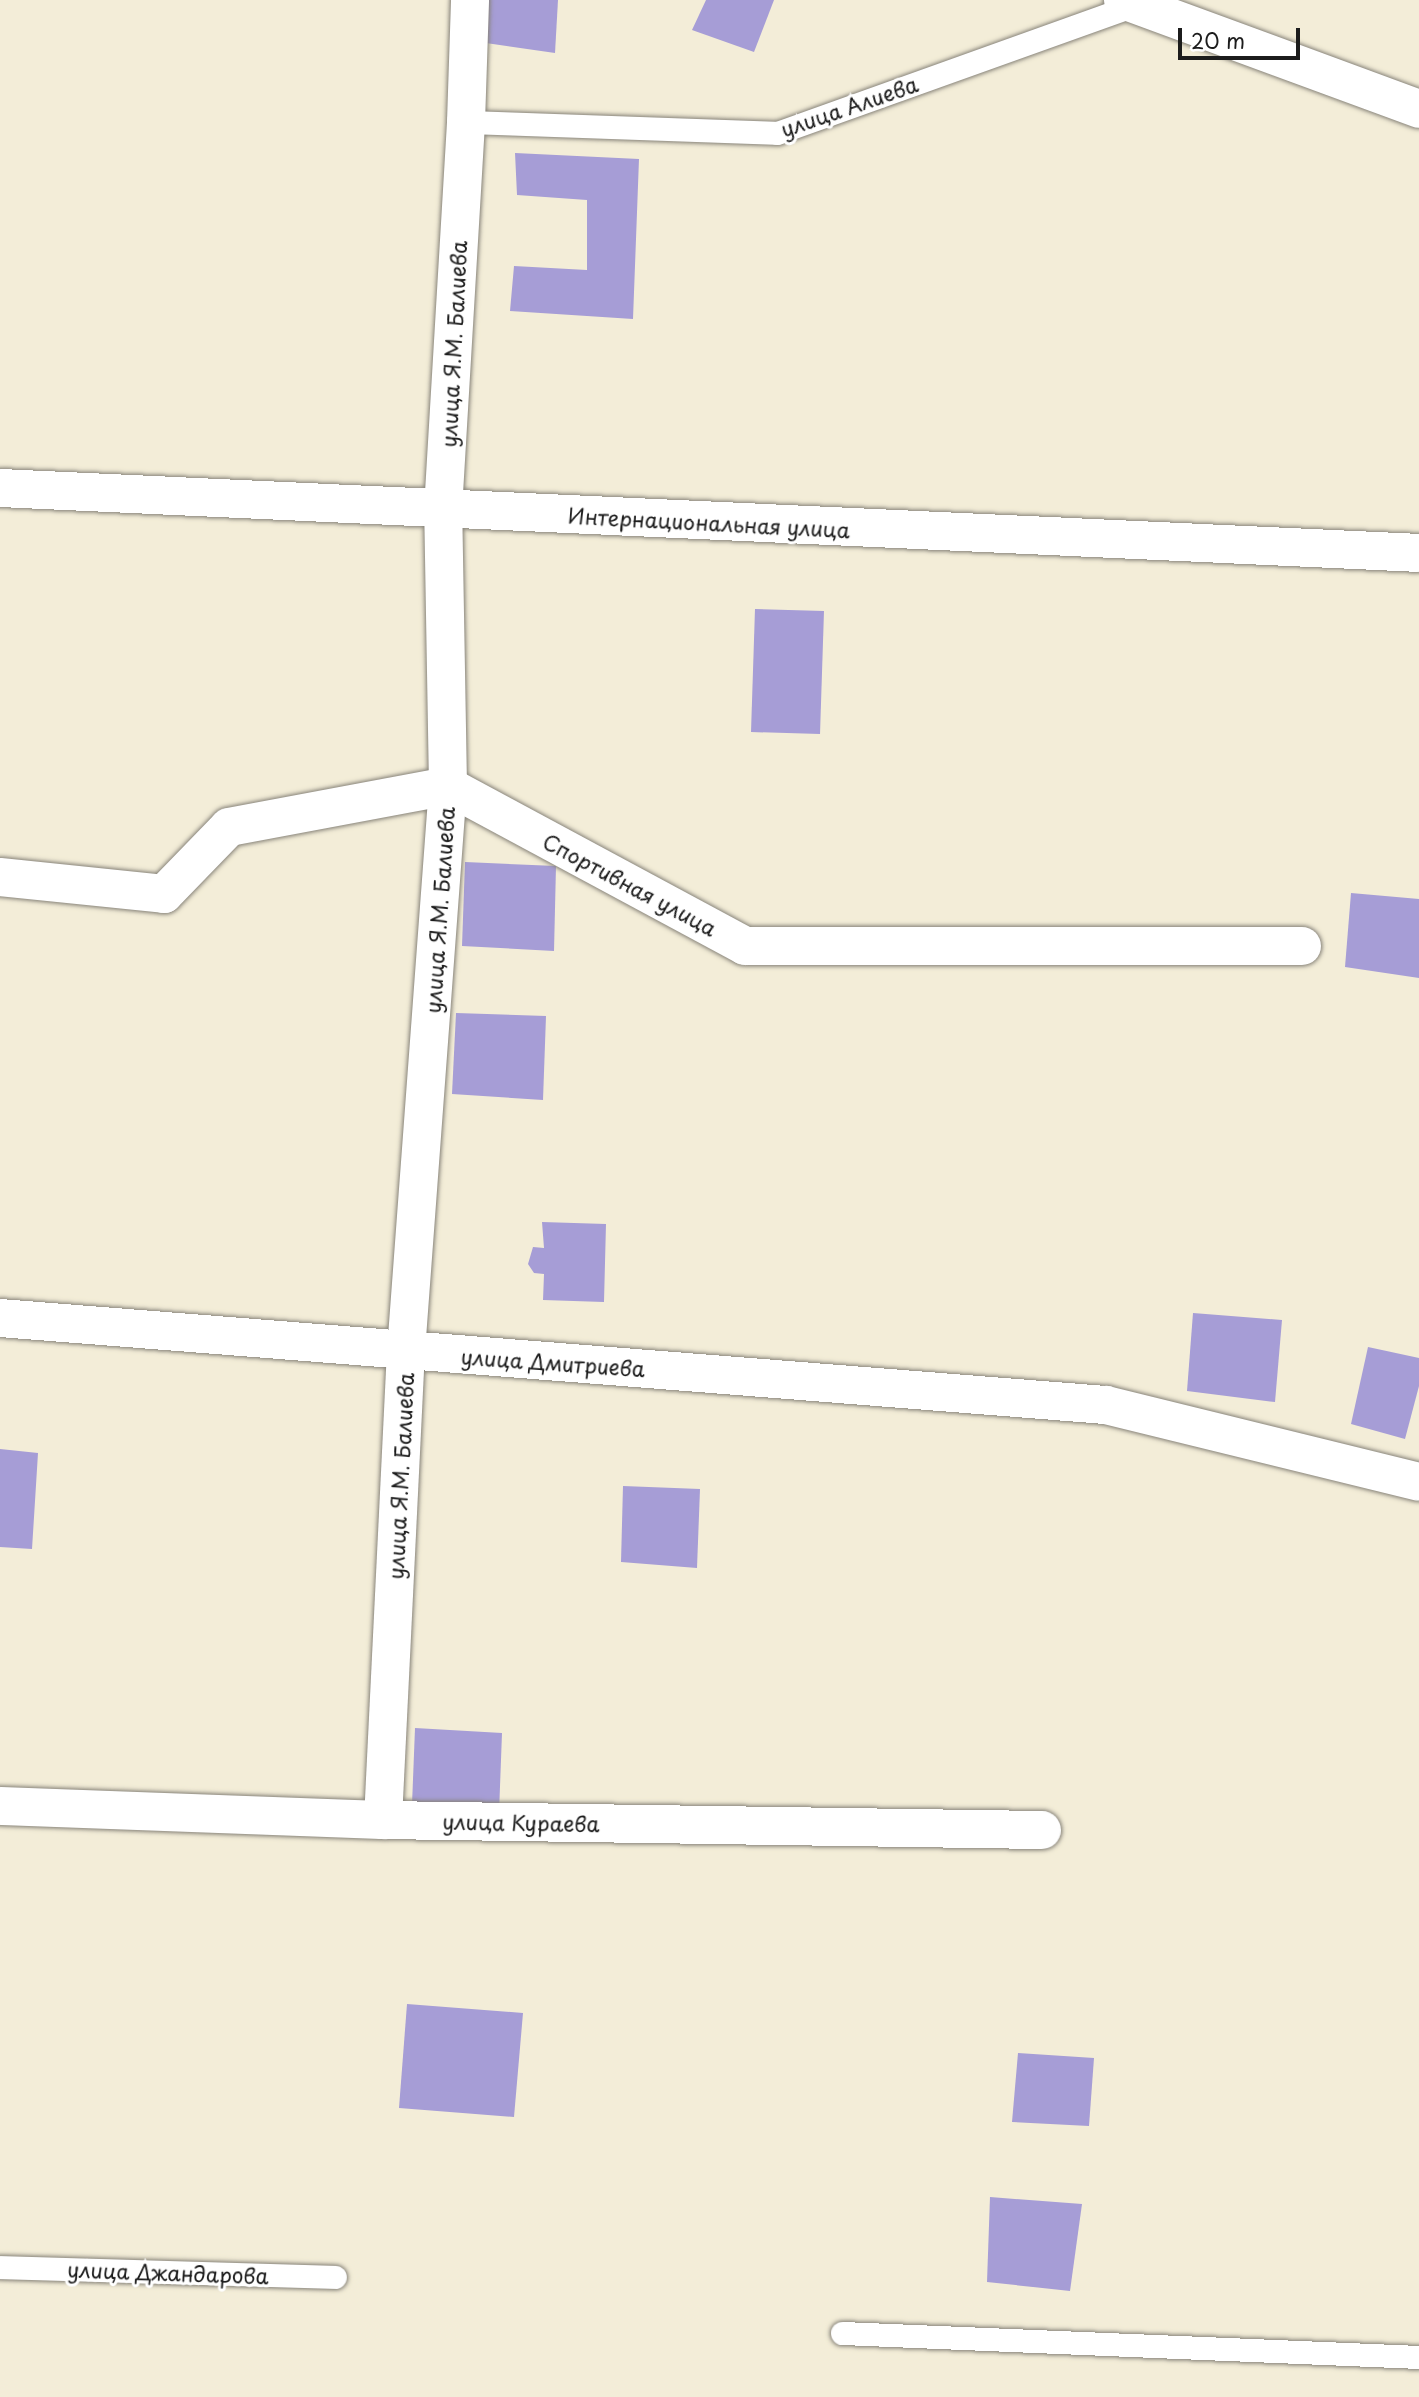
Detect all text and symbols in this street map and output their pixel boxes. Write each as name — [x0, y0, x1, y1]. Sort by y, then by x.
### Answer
scale bar — [1181, 14, 1304, 58]
text: 20 m — [1191, 24, 1245, 56]
street label: улица Алиева — [776, 71, 922, 141]
street label: улица Я.М. Балиева — [435, 240, 471, 448]
street label: Интернациональная улица — [567, 502, 851, 542]
street label: улица Я.М. Балиева — [419, 806, 459, 1014]
street label: Спортивная улица — [538, 827, 722, 941]
street label: улица Дмитриева — [459, 1343, 647, 1381]
street label: улица Я.М. Балиева — [382, 1372, 418, 1580]
street label: улица Кураева — [442, 1808, 600, 1836]
street label: улица Джандарова — [66, 2256, 270, 2288]

